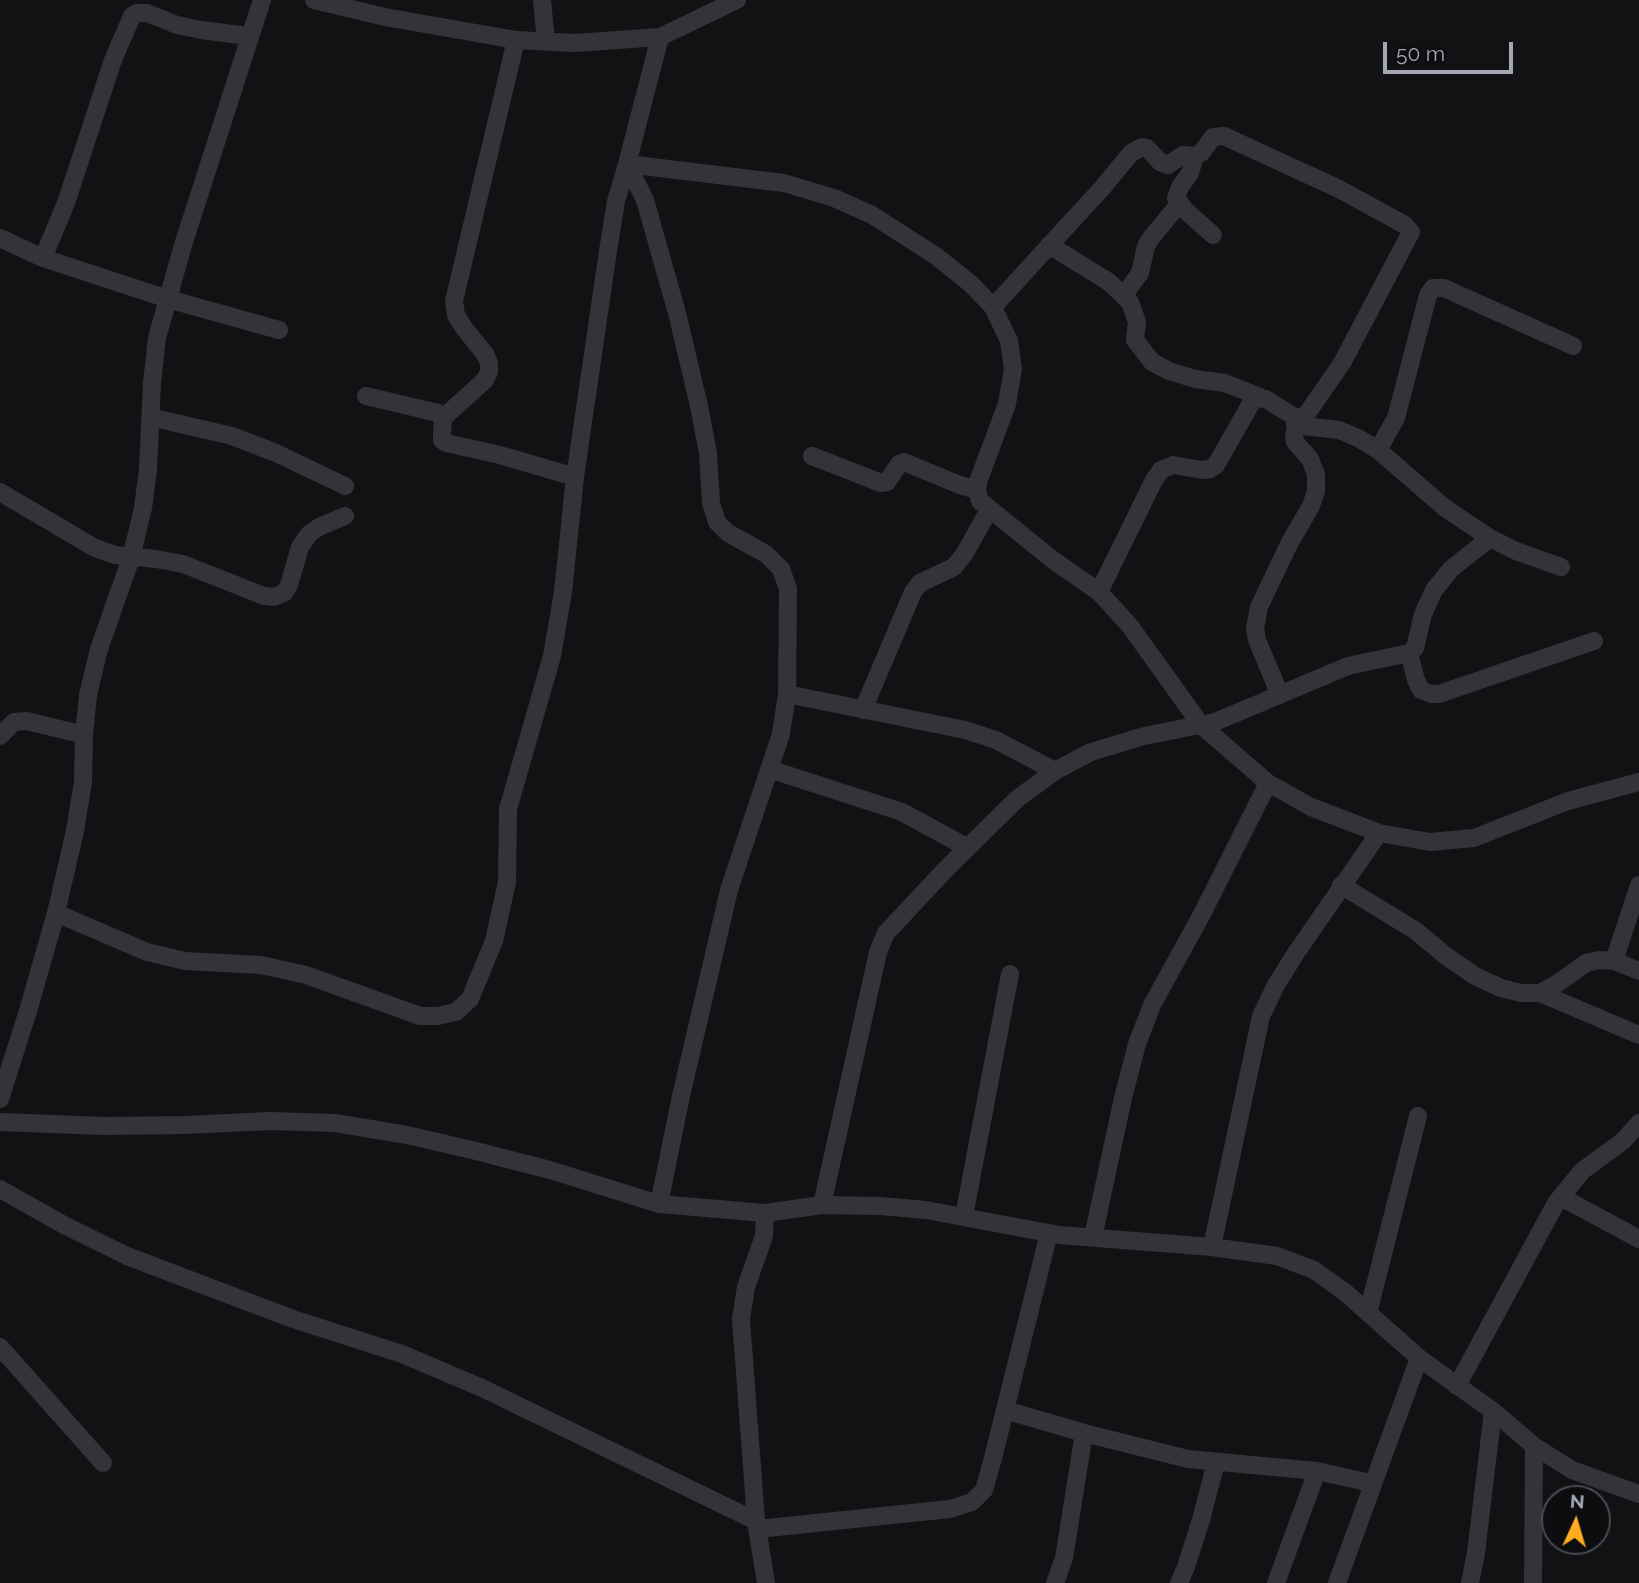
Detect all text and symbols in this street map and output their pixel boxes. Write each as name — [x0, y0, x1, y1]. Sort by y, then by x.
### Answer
scale bar — [1387, 28, 1516, 72]
text: 50 m — [1396, 41, 1445, 66]
north arrow — [1541, 1485, 1611, 1555]
text: N — [1569, 1490, 1585, 1513]

